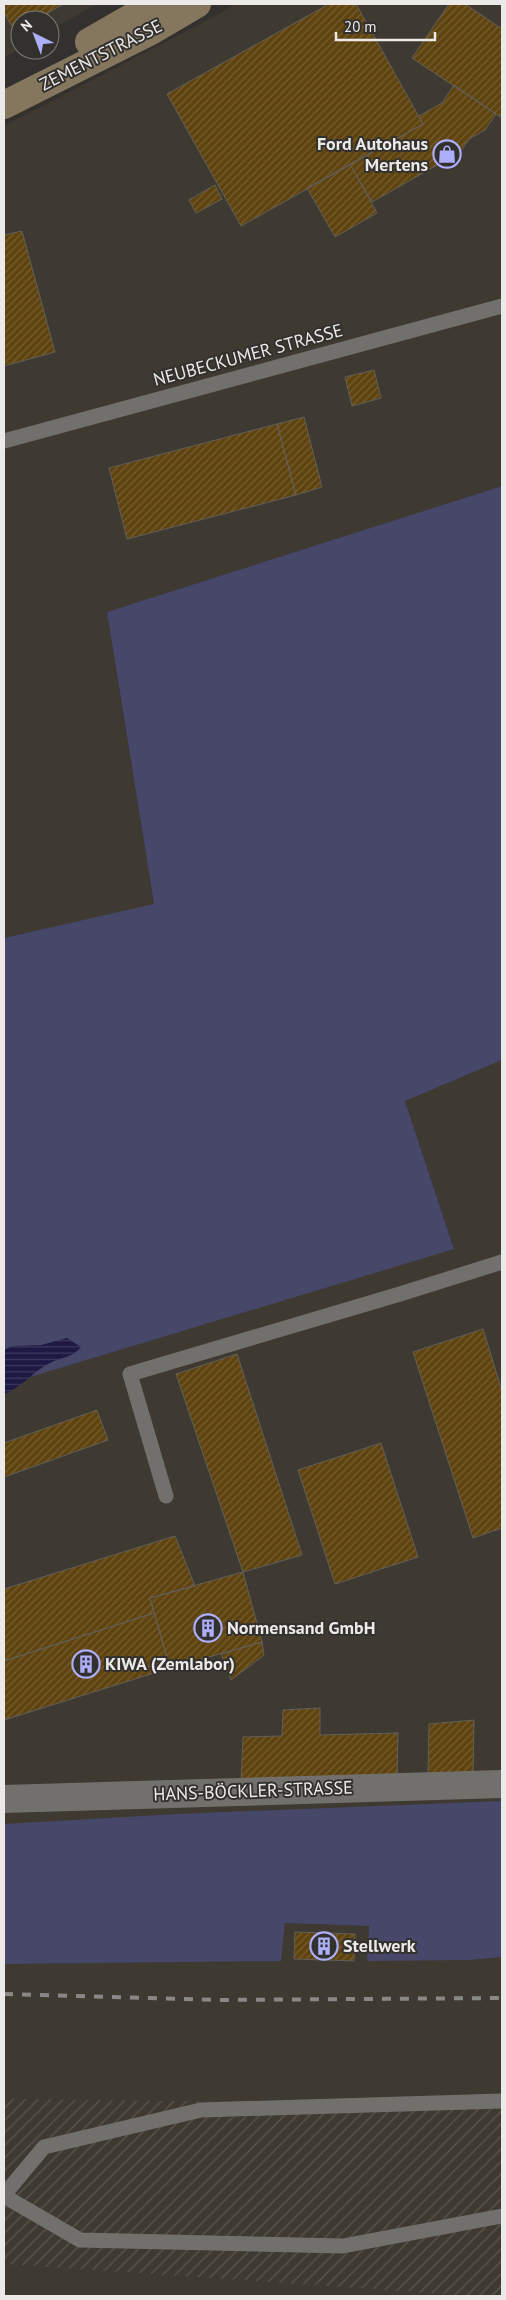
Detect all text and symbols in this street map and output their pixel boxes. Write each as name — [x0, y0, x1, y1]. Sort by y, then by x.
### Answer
north arrow — [10, 10, 60, 60]
scale bar — [336, 10, 435, 42]
street label: ZEMENTSTRASSE — [36, 14, 166, 95]
text: N — [17, 16, 36, 35]
text: 20 m — [344, 17, 377, 36]
place label: Ford Autohaus Mertens — [317, 132, 428, 176]
shop icon: Ford Autohaus Mertens — [432, 139, 462, 169]
street label: NEUBECKUMER STRASSE — [151, 318, 345, 391]
building icon: Normensand GmbH — [193, 1613, 223, 1643]
place label: Normensand GmbH — [227, 1616, 375, 1639]
building icon: KIWA (Zemlabor) — [71, 1649, 101, 1679]
place label: KIWA (Zemlabor) — [105, 1652, 235, 1675]
street label: HANS-BÖCKLER-STRASSE — [153, 1776, 353, 1805]
building icon: Stellwerk — [309, 1931, 339, 1961]
place label: Stellwerk — [343, 1934, 416, 1957]

